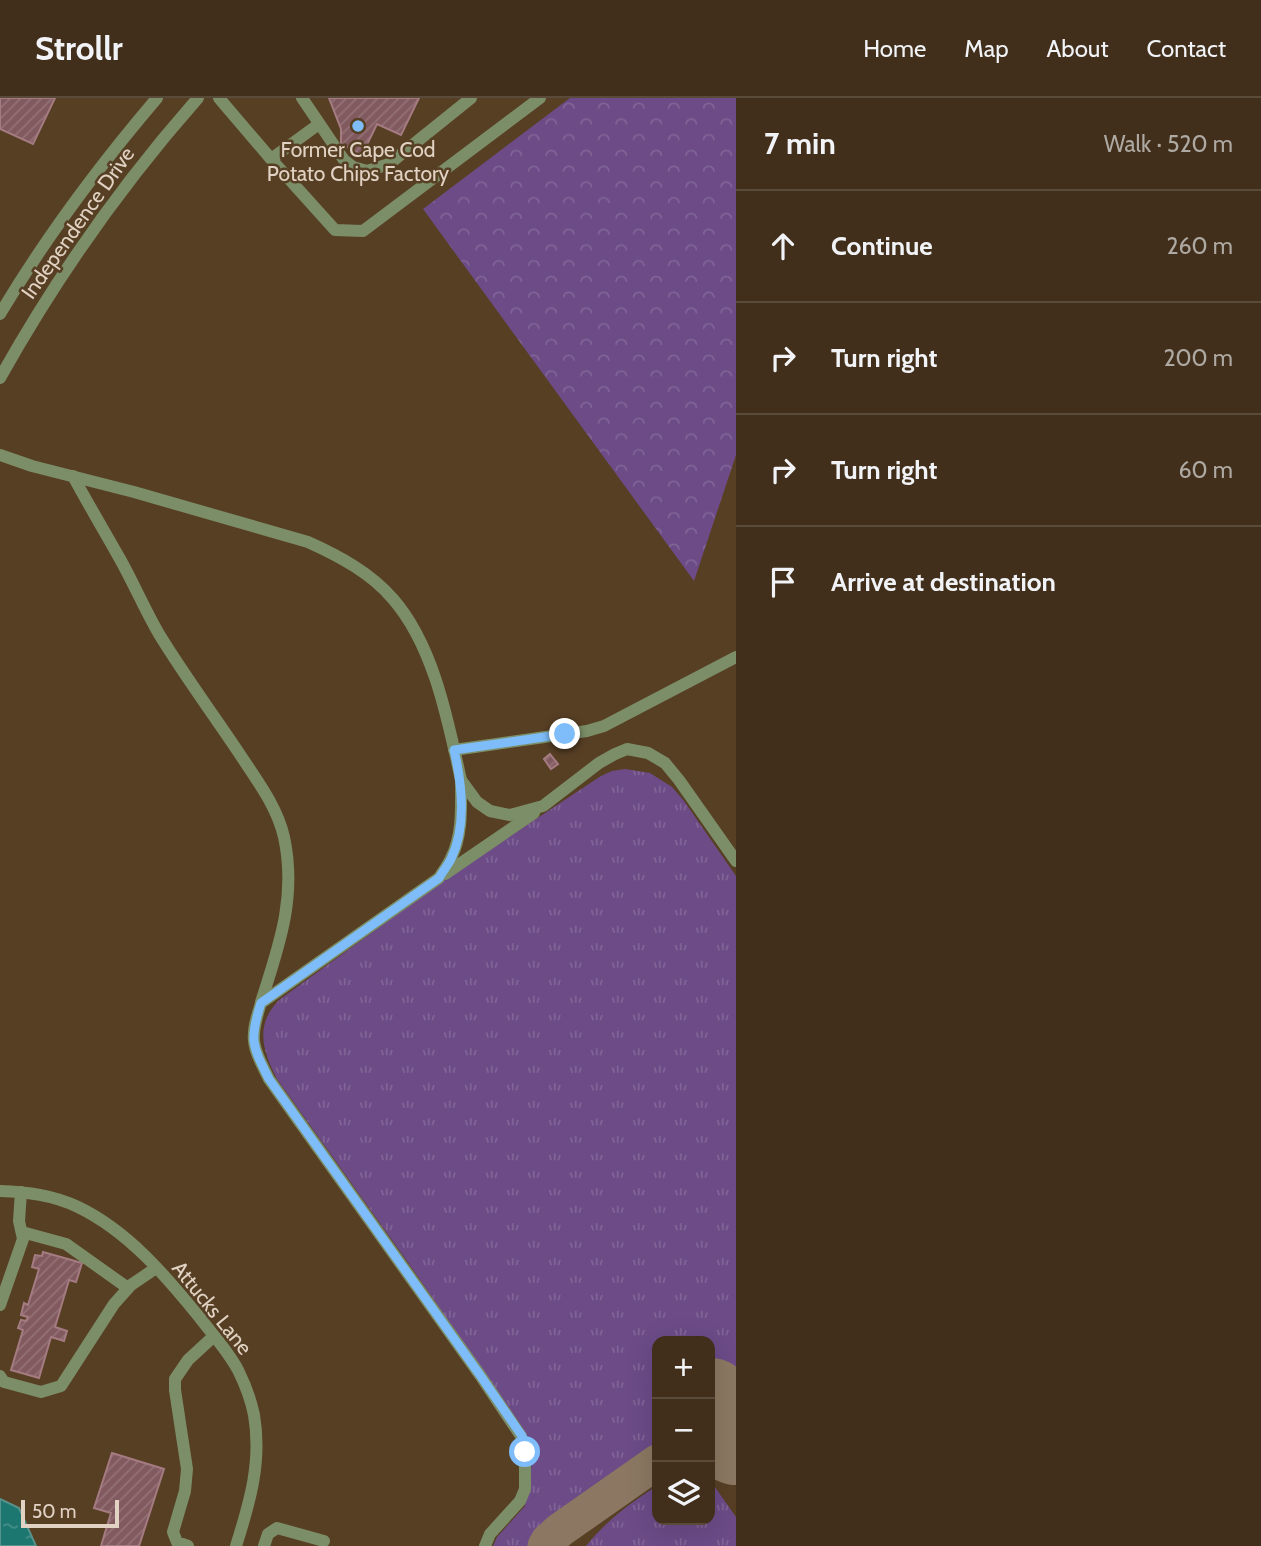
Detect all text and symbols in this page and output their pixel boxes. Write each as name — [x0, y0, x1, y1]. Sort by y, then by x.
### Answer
text: Strollr — [35, 28, 123, 68]
text: Home — [863, 34, 926, 63]
text: Map — [964, 34, 1009, 63]
text: About — [1047, 34, 1109, 63]
text: Contact — [1147, 34, 1226, 63]
marker: Former Cape Cod Potato Chips Factory — [350, 118, 366, 134]
text: 7 min — [764, 125, 836, 162]
text: Walk · 520 m — [1104, 130, 1233, 158]
place label: Former Cape Cod Potato Chips Factory — [267, 137, 450, 186]
street label: Independence Drive — [16, 142, 139, 303]
icon: ahead — [764, 227, 802, 265]
text: Continue — [831, 230, 933, 262]
text: 260 m — [1166, 232, 1233, 260]
icon: right — [764, 339, 802, 377]
text: Turn right — [831, 342, 937, 374]
text: 200 m — [1163, 344, 1233, 372]
icon: right — [764, 451, 802, 489]
text: Turn right — [831, 454, 937, 486]
text: 60 m — [1179, 456, 1233, 484]
icon: arrive — [764, 563, 802, 601]
text: Arrive at destination — [831, 566, 1056, 598]
route end — [549, 718, 580, 749]
street label: Attucks Lane — [167, 1256, 258, 1360]
map controls — [652, 1336, 715, 1525]
button: + — [652, 1336, 715, 1399]
button: − — [652, 1399, 715, 1462]
route start — [509, 1436, 540, 1467]
button: layers — [652, 1462, 715, 1525]
scale bar — [21, 1497, 119, 1529]
text: 50 m — [32, 1500, 76, 1523]

